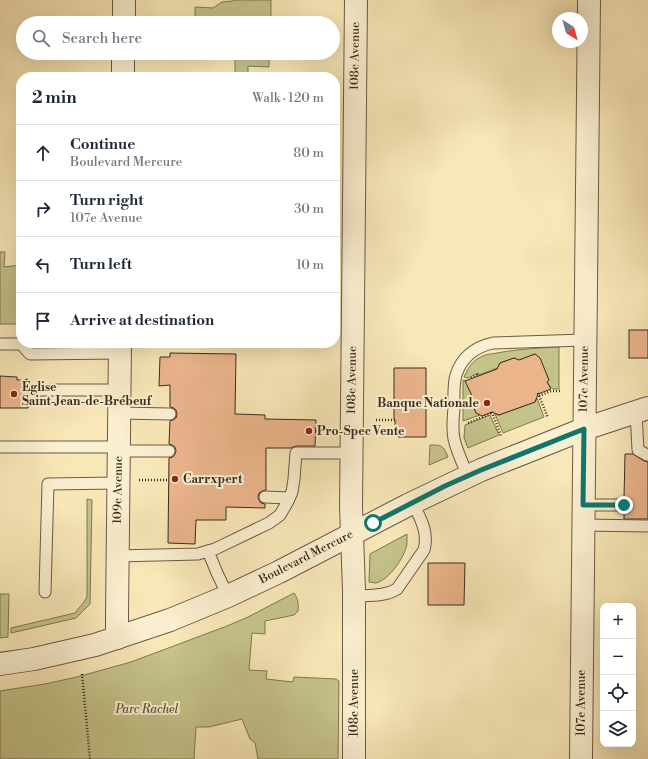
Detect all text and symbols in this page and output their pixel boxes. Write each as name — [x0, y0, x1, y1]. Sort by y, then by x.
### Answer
north arrow — [552, 12, 588, 48]
search box — [16, 16, 340, 60]
street label: 108e Avenue — [347, 22, 363, 90]
icon: search — [30, 27, 52, 49]
text: Search here — [62, 29, 142, 48]
text: 2 min — [32, 87, 77, 109]
text: Walk · 120 m — [252, 90, 324, 106]
text: Continue — [70, 135, 135, 154]
icon: ahead — [32, 142, 54, 164]
text: 80 m — [293, 145, 324, 161]
text: Boulevard Mercure — [70, 154, 182, 170]
text: Turn right — [70, 191, 144, 210]
icon: right — [32, 198, 54, 220]
text: 30 m — [294, 201, 324, 217]
text: 107e Avenue — [70, 210, 142, 226]
icon: left — [32, 254, 54, 276]
text: Turn left — [70, 255, 132, 274]
text: 10 m — [296, 257, 324, 273]
icon: arrive — [32, 310, 54, 332]
text: Arrive at destination — [70, 311, 214, 330]
street label: 108e Avenue — [344, 346, 360, 414]
street label: 107e Avenue — [576, 346, 592, 412]
place label: Église Saint-Jean-de-Brébeuf — [22, 378, 153, 409]
marker: Église Saint-Jean-de-Brébeuf — [9, 389, 19, 399]
place label: Banque Nationale — [377, 396, 480, 411]
marker: Banque Nationale — [482, 398, 492, 408]
place label: Pro-Spec Vente — [317, 424, 405, 439]
marker: Pro-Spec Vente — [304, 426, 314, 436]
street label: 109e Avenue — [110, 456, 126, 524]
place label: Carrxpert — [183, 472, 243, 487]
marker: Carrxpert — [170, 474, 180, 484]
route end — [615, 496, 633, 514]
route start — [364, 514, 382, 532]
street label: Boulevard Mercure — [255, 527, 356, 588]
map controls — [600, 603, 636, 747]
button: + — [600, 603, 636, 639]
button: − — [600, 639, 636, 675]
street label: 108e Avenue — [347, 669, 362, 737]
street label: 107e Avenue — [574, 670, 589, 736]
button: locate — [600, 675, 636, 711]
park label: Parc Rachel — [114, 702, 179, 717]
button: layers — [600, 711, 636, 747]

